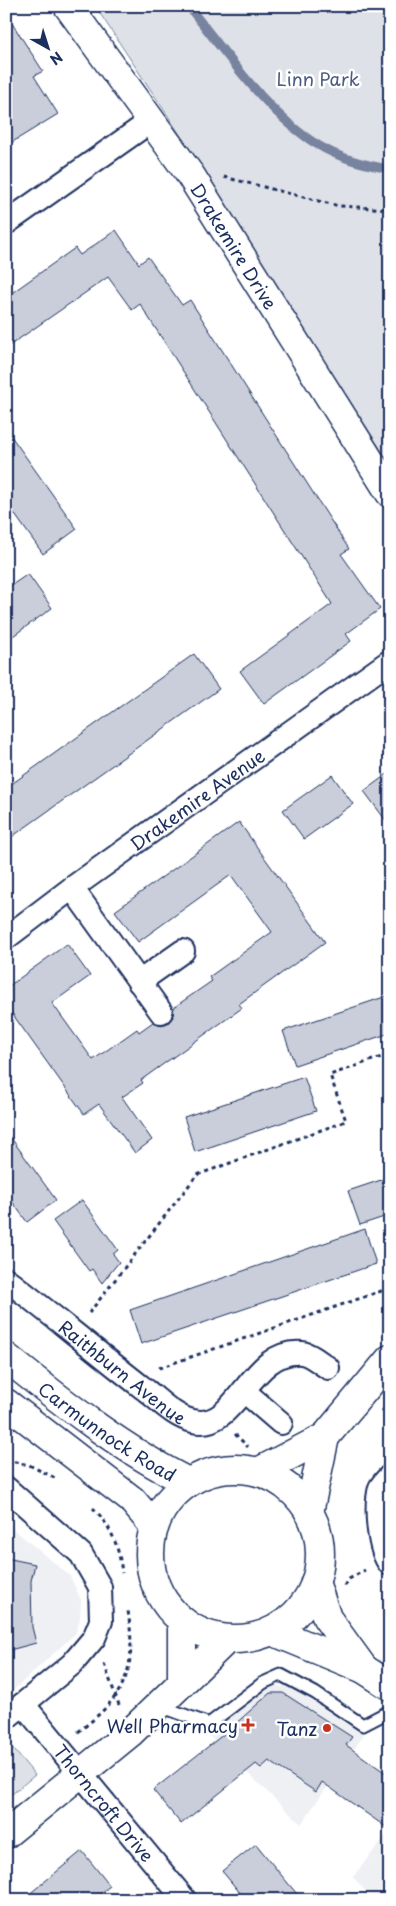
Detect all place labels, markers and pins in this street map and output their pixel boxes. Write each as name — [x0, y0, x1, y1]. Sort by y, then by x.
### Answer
place label: Well Pharmacy — [107, 1712, 238, 1739]
place label: Tanz — [276, 1715, 317, 1742]
marker: Well Pharmacy — [242, 1719, 254, 1731]
marker: Tanz — [321, 1722, 333, 1734]

